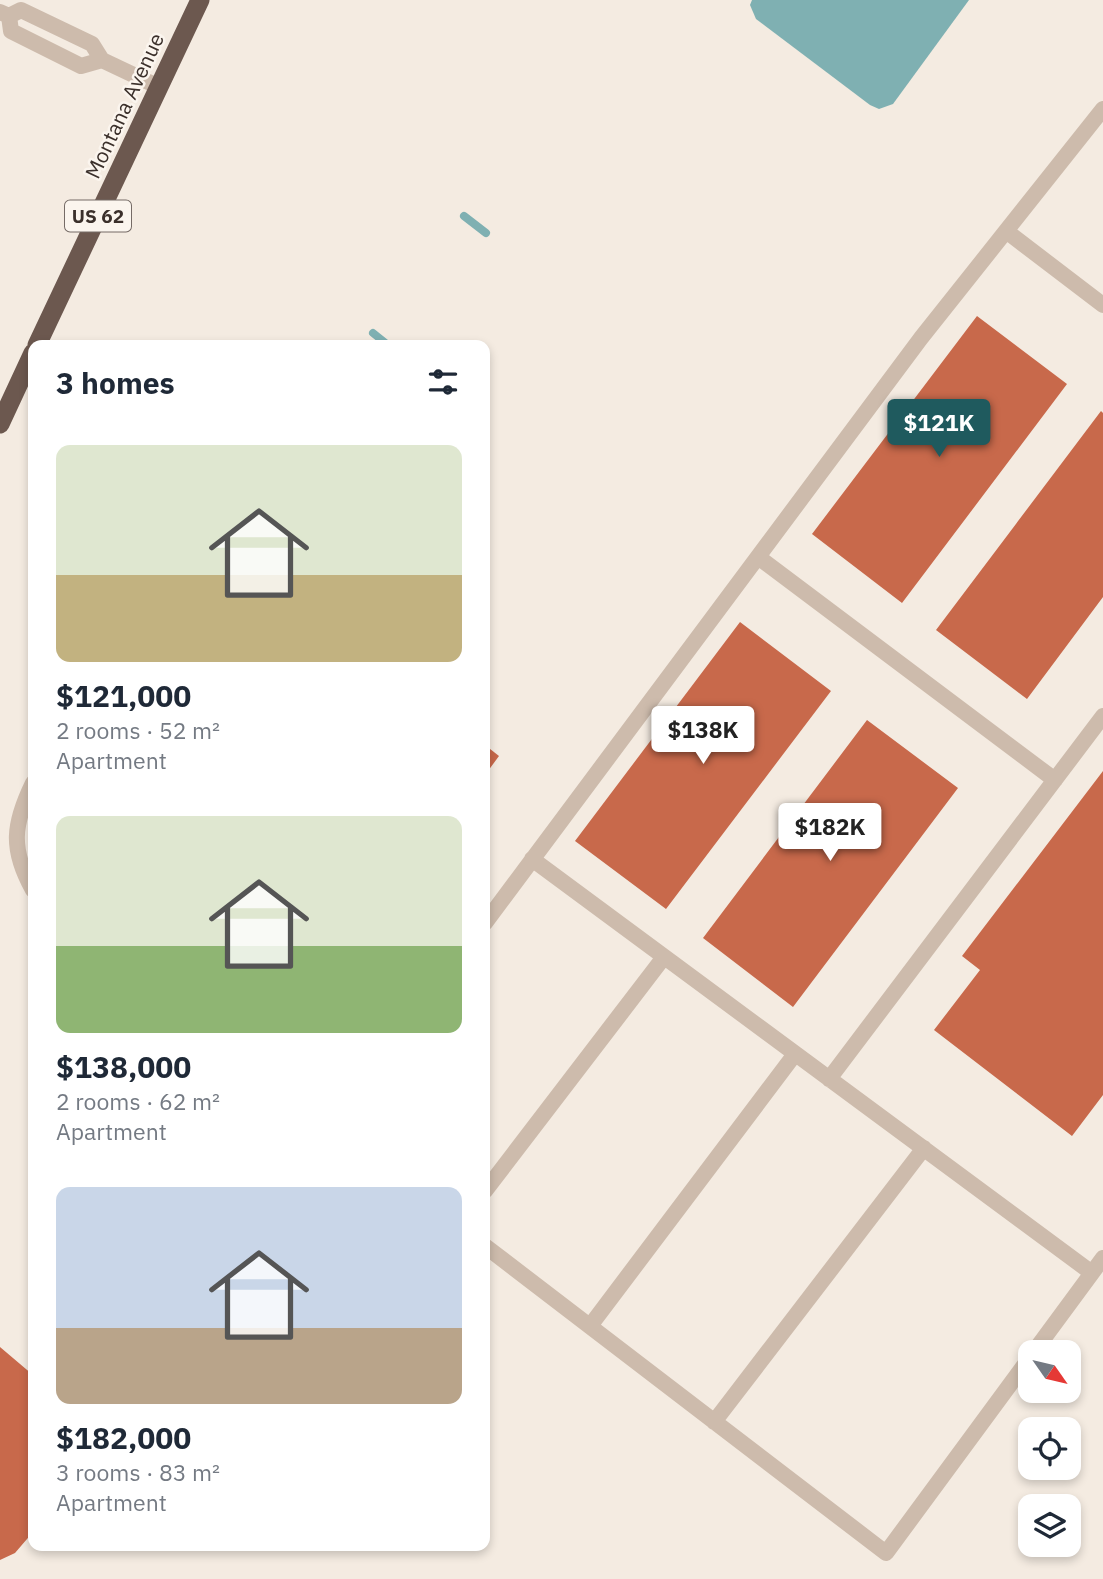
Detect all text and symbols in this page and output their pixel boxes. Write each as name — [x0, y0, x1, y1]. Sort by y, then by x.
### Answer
street label: Montana Avenue — [78, 28, 170, 183]
road number: US 62 — [65, 200, 131, 232]
text: 3 homes — [56, 363, 175, 402]
icon: filters — [424, 363, 462, 401]
pin: $121K — [890, 400, 988, 459]
text: $121K — [903, 407, 975, 437]
icon: home — [196, 490, 322, 616]
text: $121,000 — [56, 676, 191, 715]
pin: $138K — [654, 706, 752, 766]
text: $138K — [667, 714, 739, 744]
text: 2 rooms · 52 m² — [56, 715, 220, 745]
text: Apartment — [56, 745, 167, 775]
pin: $182K — [781, 804, 879, 863]
text: $182K — [794, 811, 866, 841]
icon: home — [196, 861, 322, 987]
text: $138,000 — [56, 1047, 191, 1086]
text: 2 rooms · 62 m² — [56, 1086, 220, 1116]
text: Apartment — [56, 1116, 167, 1146]
icon: home — [196, 1232, 322, 1358]
north arrow — [1018, 1340, 1082, 1404]
map controls — [1018, 1340, 1081, 1557]
button: locate — [1018, 1417, 1081, 1480]
text: $182,000 — [56, 1418, 191, 1457]
text: 3 rooms · 83 m² — [56, 1457, 220, 1487]
text: Apartment — [56, 1487, 167, 1517]
button: layers — [1018, 1494, 1081, 1557]

